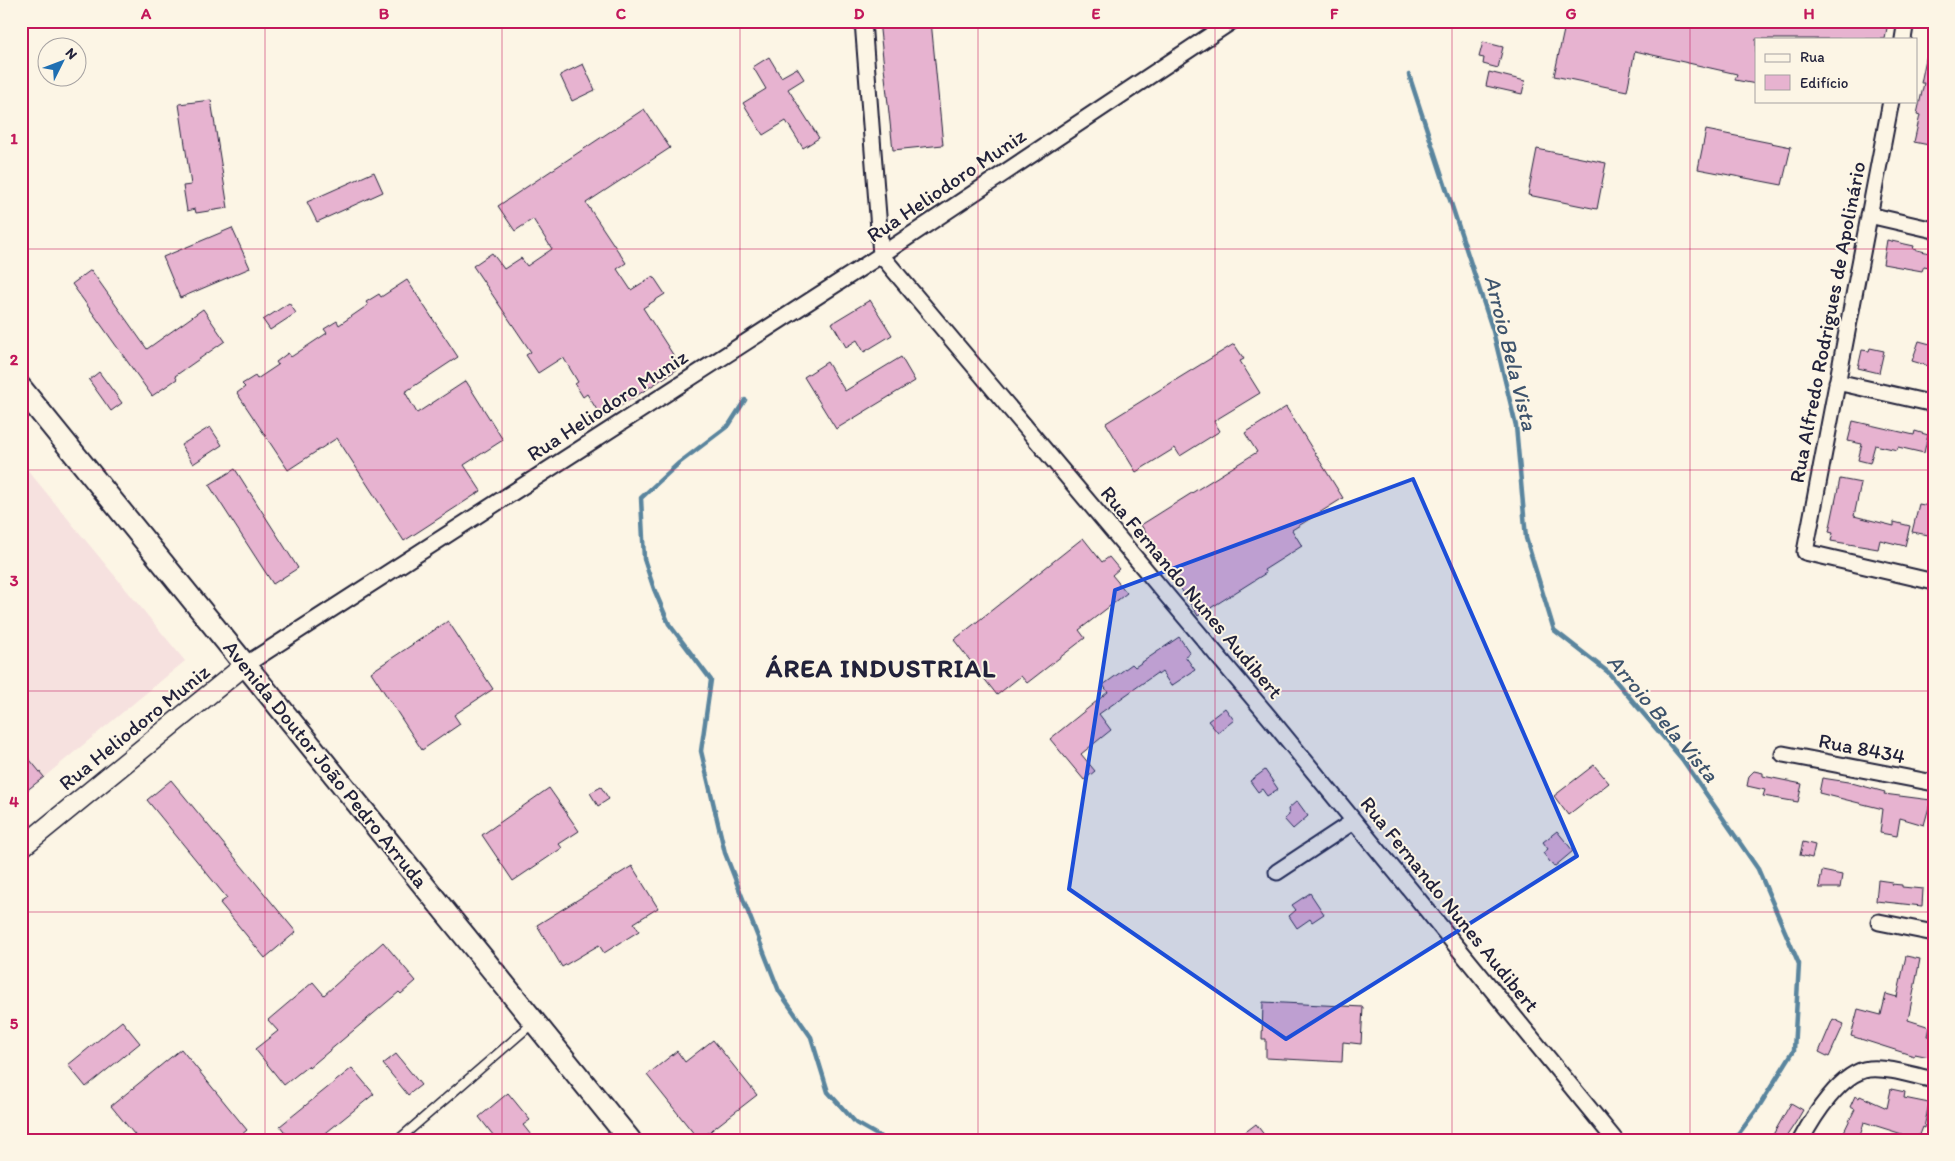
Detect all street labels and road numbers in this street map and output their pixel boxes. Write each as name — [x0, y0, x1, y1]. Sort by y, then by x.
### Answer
street label: Rua Heliodoro Muniz — [862, 122, 1031, 247]
street label: Rua Alfredo Rodrigues de Apolinário — [1784, 159, 1870, 485]
street label: Rua Heliodoro Muniz — [522, 344, 692, 466]
street label: Rua Fernando Nunes Audibert — [1096, 481, 1288, 704]
street label: Avenida Doutor João Pedro Arruda — [218, 635, 434, 893]
street label: Rua Heliodoro Muniz — [54, 658, 215, 795]
street label: Rua 8434 — [1817, 727, 1908, 769]
street label: Rua Fernando Nunes Audibert — [1355, 791, 1545, 1017]

